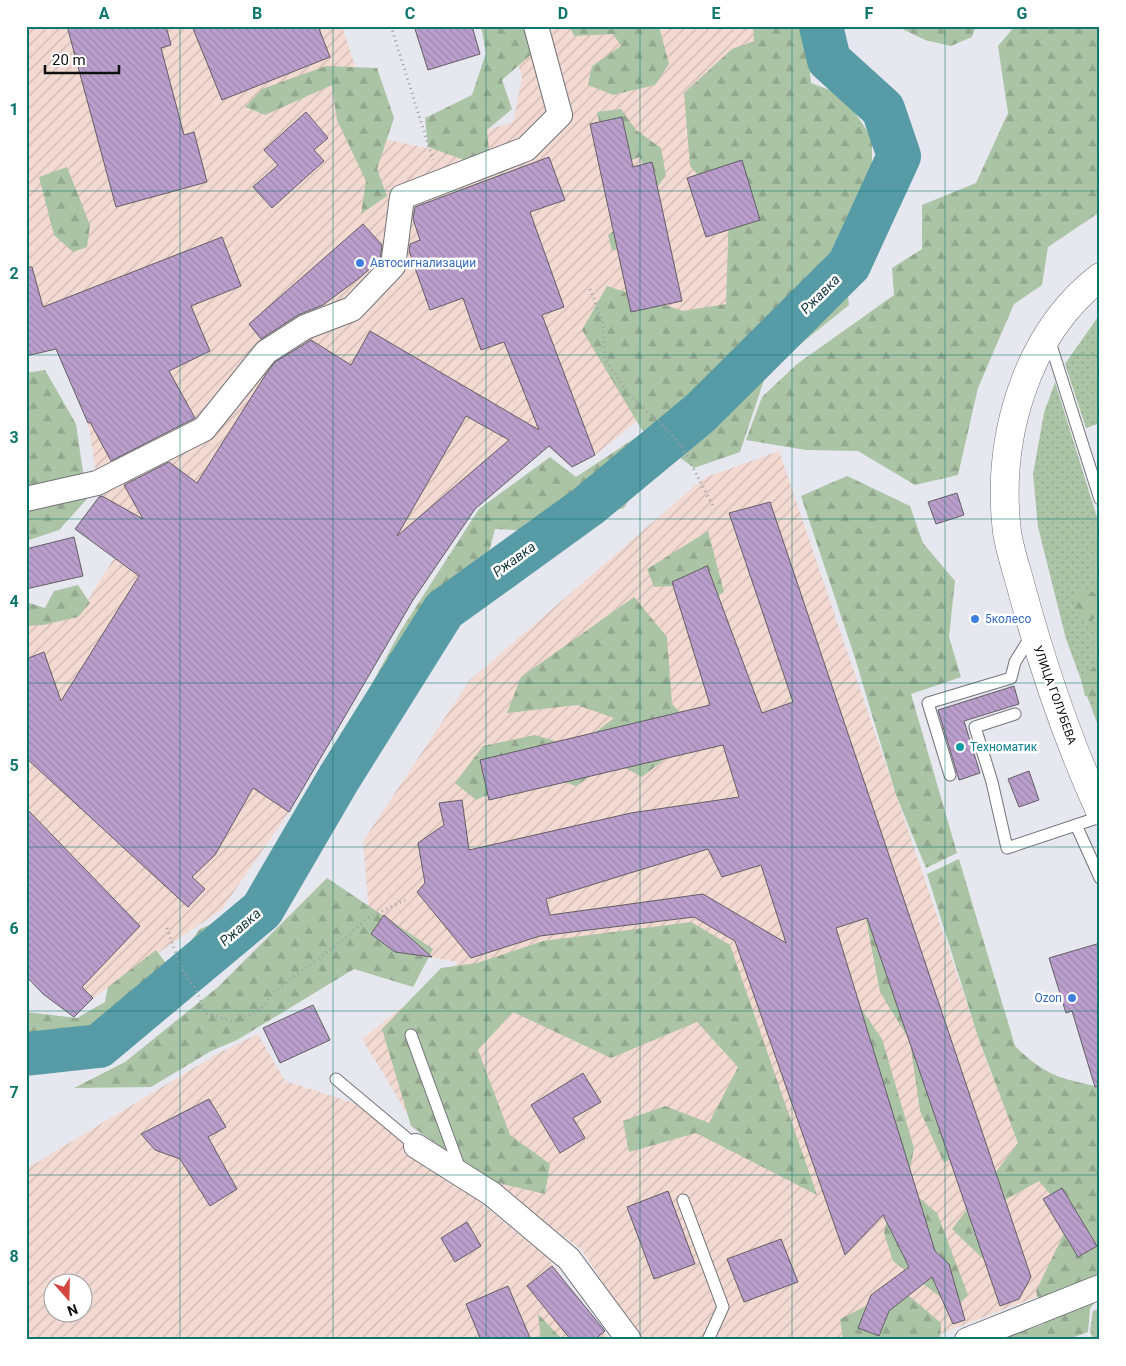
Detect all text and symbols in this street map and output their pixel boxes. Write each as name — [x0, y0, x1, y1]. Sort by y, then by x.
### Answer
text: A — [99, 4, 110, 23]
text: B — [252, 4, 262, 23]
text: C — [405, 4, 415, 23]
text: D — [558, 4, 568, 23]
text: E — [712, 4, 721, 23]
text: F — [865, 4, 874, 23]
text: G — [1017, 4, 1028, 23]
scale bar — [45, 42, 119, 74]
text: 20 m — [52, 51, 86, 69]
text: 1 — [9, 100, 19, 119]
place label: Автосигнализации — [370, 256, 476, 270]
marker: Автосигнализации — [354, 257, 366, 269]
text: 2 — [9, 264, 19, 283]
water label: Ржавка — [797, 271, 843, 317]
text: 3 — [9, 428, 19, 447]
water label: Ржавка — [490, 538, 538, 580]
text: 4 — [9, 592, 19, 611]
place label: 5колесо — [985, 612, 1031, 626]
marker: 5колесо — [969, 613, 981, 625]
street label: УЛИЦА ГОЛУБЕВА — [1031, 644, 1079, 746]
place label: Техноматик — [970, 740, 1038, 754]
marker: Техноматик — [954, 741, 966, 753]
text: 5 — [9, 756, 19, 775]
water label: Ржавка — [216, 905, 264, 949]
text: 6 — [9, 919, 19, 938]
place label: Ozon — [1034, 991, 1062, 1005]
marker: Ozon — [1066, 992, 1078, 1004]
text: 7 — [9, 1083, 19, 1102]
text: 8 — [9, 1247, 19, 1266]
north arrow — [42, 1274, 92, 1324]
text: N — [65, 1301, 80, 1319]

